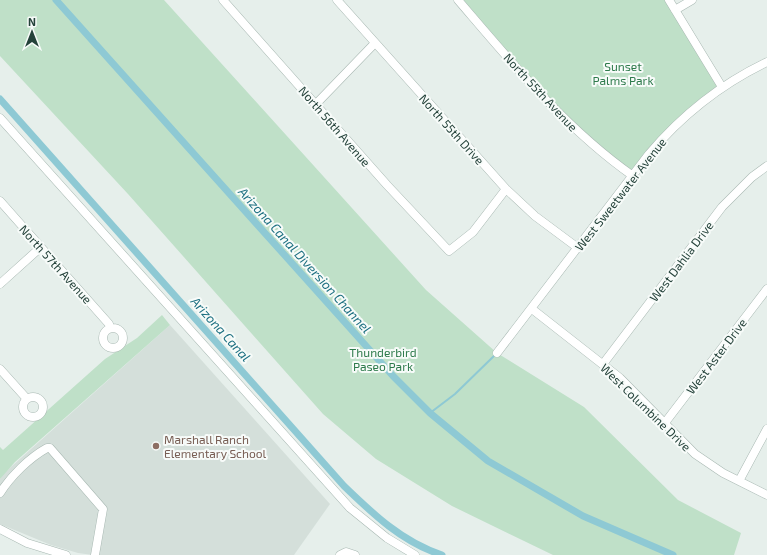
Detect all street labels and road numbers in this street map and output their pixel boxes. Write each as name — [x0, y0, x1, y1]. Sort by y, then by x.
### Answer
street label: North 55th Avenue — [501, 50, 581, 134]
street label: North 56th Avenue — [296, 83, 374, 169]
street label: North 55th Drive — [417, 91, 487, 167]
street label: West Sweetwater Avenue — [572, 135, 668, 253]
street label: West Dahlia Drive — [646, 218, 716, 304]
street label: North 57th Avenue — [17, 222, 95, 306]
street label: West Aster Drive — [683, 315, 749, 397]
street label: West Columbine Drive — [598, 360, 694, 454]

